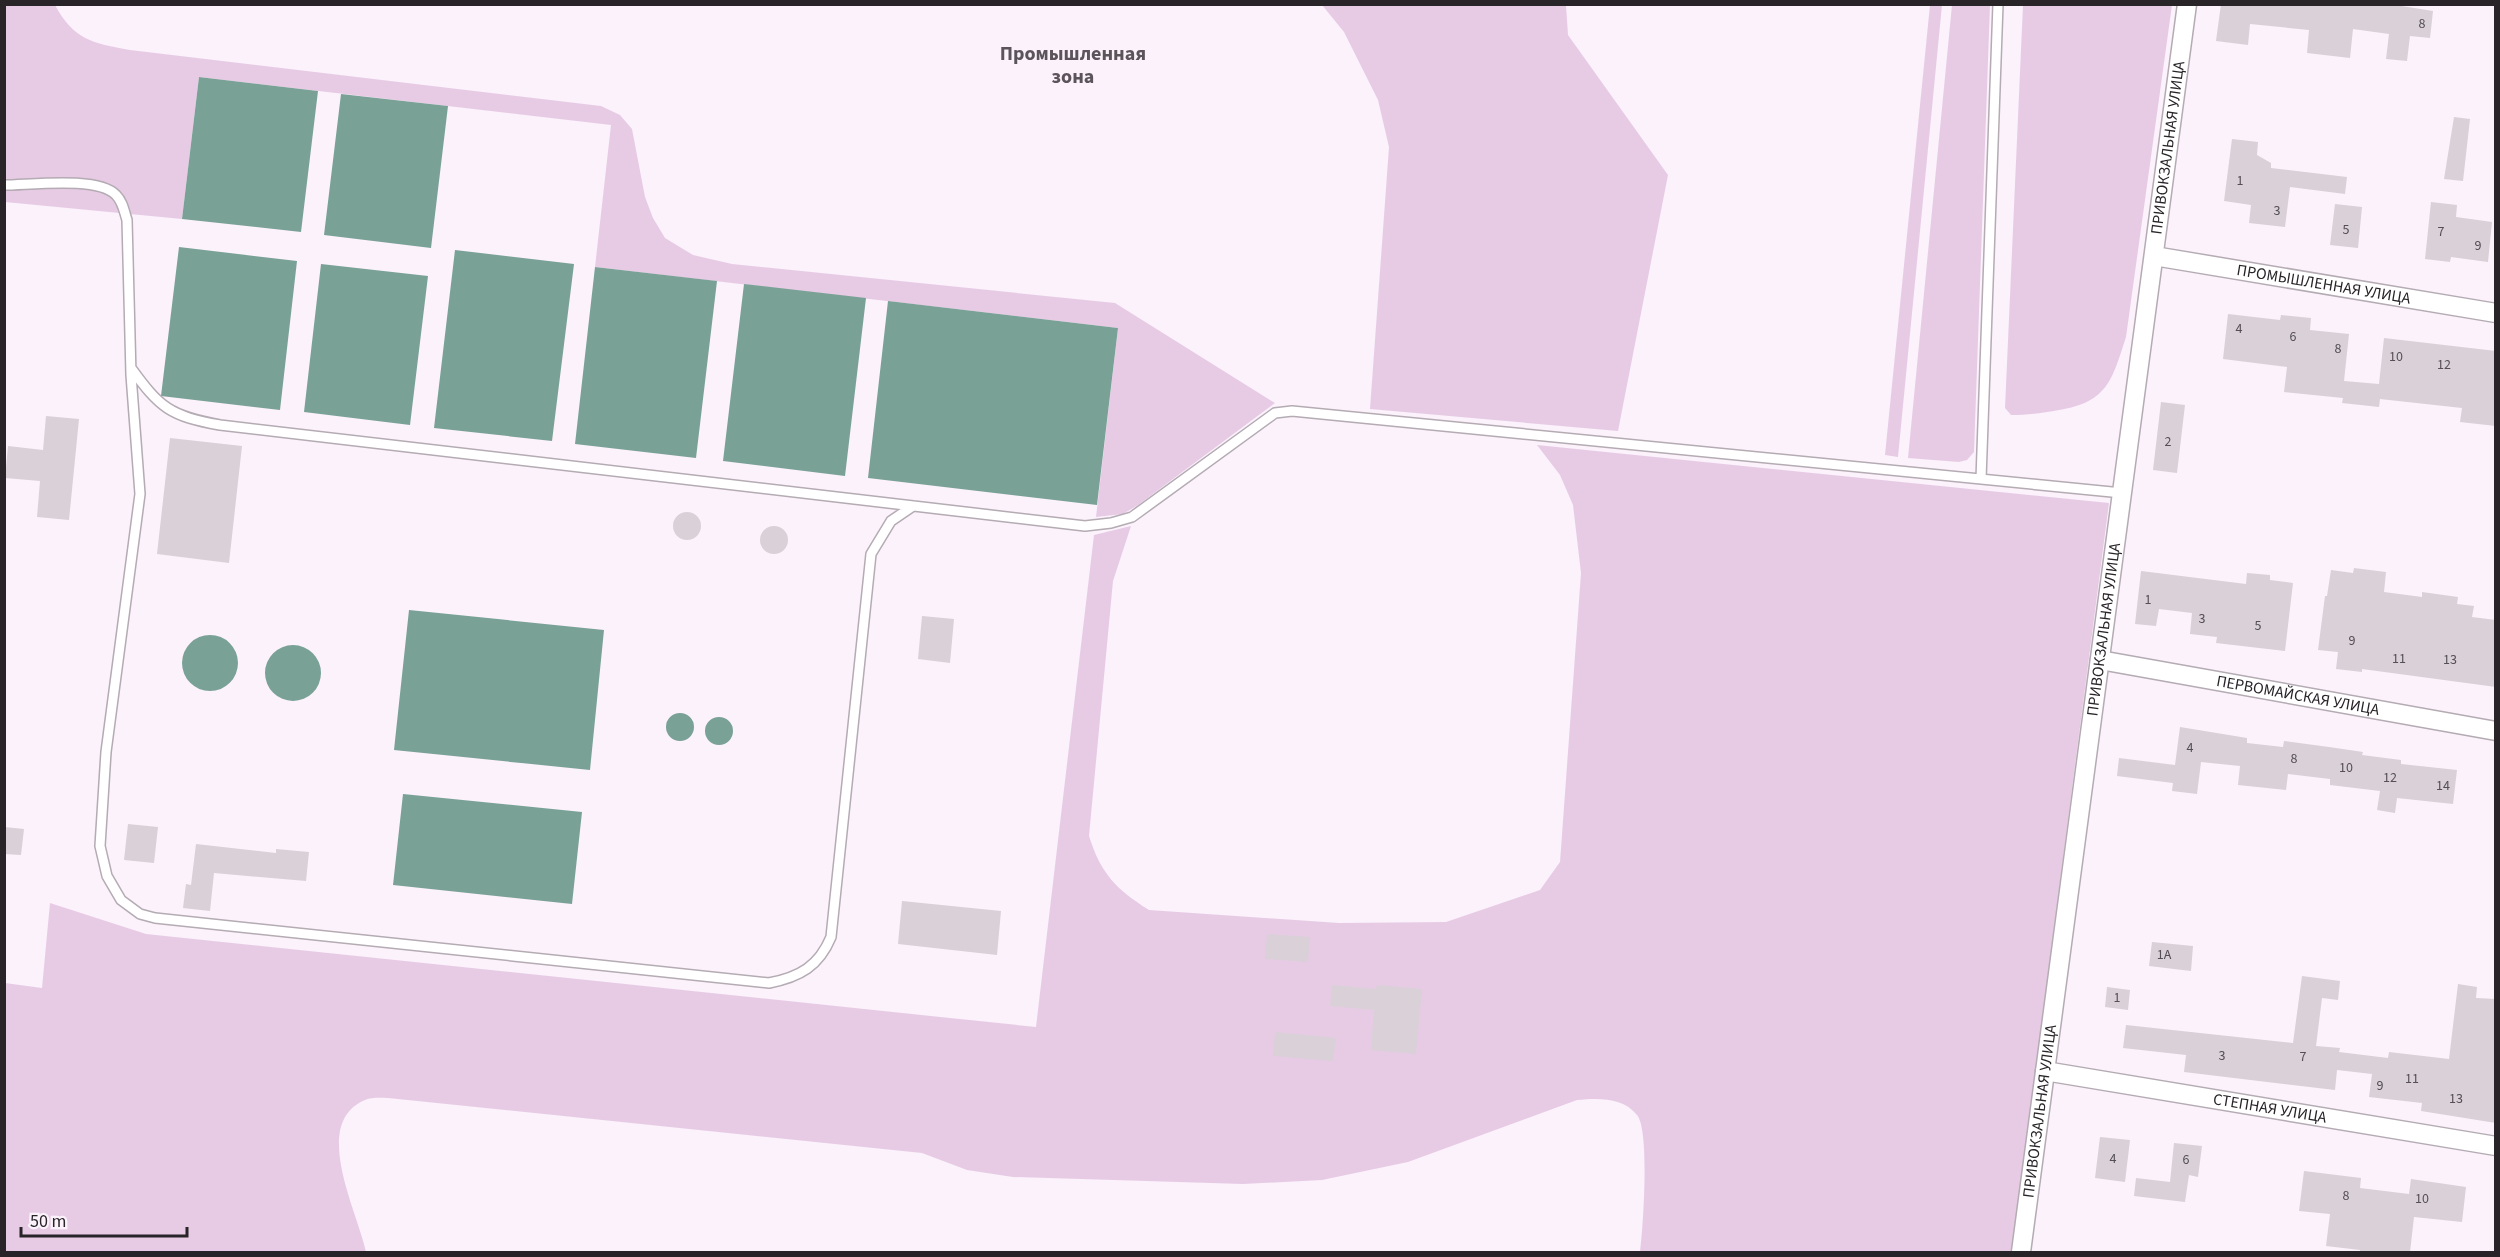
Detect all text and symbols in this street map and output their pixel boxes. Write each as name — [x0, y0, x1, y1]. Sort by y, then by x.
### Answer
house number: 8 — [2419, 14, 2426, 34]
district label: Промышленная зона — [1000, 40, 1146, 91]
street label: ПРИВОКЗАЛЬНАЯ УЛИЦА — [2145, 59, 2190, 236]
house number: 1 — [2237, 171, 2244, 191]
house number: 3 — [2274, 201, 2281, 221]
house number: 5 — [2343, 220, 2350, 240]
house number: 7 — [2438, 222, 2445, 242]
house number: 9 — [2475, 236, 2482, 256]
street label: ПРОМЫШЛЕННАЯ УЛИЦА — [2235, 259, 2413, 310]
house number: 4 — [2236, 319, 2243, 339]
house number: 6 — [2290, 327, 2297, 347]
house number: 8 — [2335, 339, 2342, 359]
house number: 10 — [2389, 347, 2403, 367]
house number: 12 — [2437, 355, 2451, 375]
house number: 2 — [2165, 432, 2172, 452]
street label: ПРИВОКЗАЛЬНАЯ УЛИЦА — [2081, 541, 2126, 718]
house number: 1 — [2145, 590, 2152, 610]
house number: 3 — [2199, 609, 2206, 629]
house number: 5 — [2255, 616, 2262, 636]
house number: 9 — [2349, 631, 2356, 651]
house number: 11 — [2392, 649, 2406, 669]
house number: 13 — [2443, 650, 2457, 670]
street label: ПЕРВОМАЙСКАЯ УЛИЦА — [2215, 670, 2381, 721]
house number: 4 — [2187, 738, 2194, 758]
house number: 8 — [2291, 749, 2298, 769]
house number: 10 — [2339, 758, 2353, 778]
house number: 12 — [2383, 768, 2397, 788]
house number: 14 — [2436, 776, 2450, 796]
house number: 1А — [2157, 945, 2172, 965]
house number: 1 — [2114, 988, 2121, 1008]
street label: ПРИВОКЗАЛЬНАЯ УЛИЦА — [2017, 1023, 2062, 1199]
house number: 3 — [2219, 1046, 2226, 1066]
house number: 7 — [2300, 1047, 2307, 1067]
house number: 11 — [2405, 1069, 2419, 1089]
house number: 9 — [2377, 1076, 2384, 1096]
street label: СТЕПНАЯ УЛИЦА — [2212, 1088, 2329, 1129]
house number: 13 — [2449, 1089, 2463, 1109]
house number: 4 — [2110, 1149, 2117, 1169]
house number: 6 — [2183, 1150, 2190, 1170]
house number: 8 — [2343, 1186, 2350, 1206]
house number: 10 — [2415, 1189, 2429, 1209]
scale bar — [21, 1200, 188, 1238]
text: 50 m — [30, 1209, 66, 1234]

